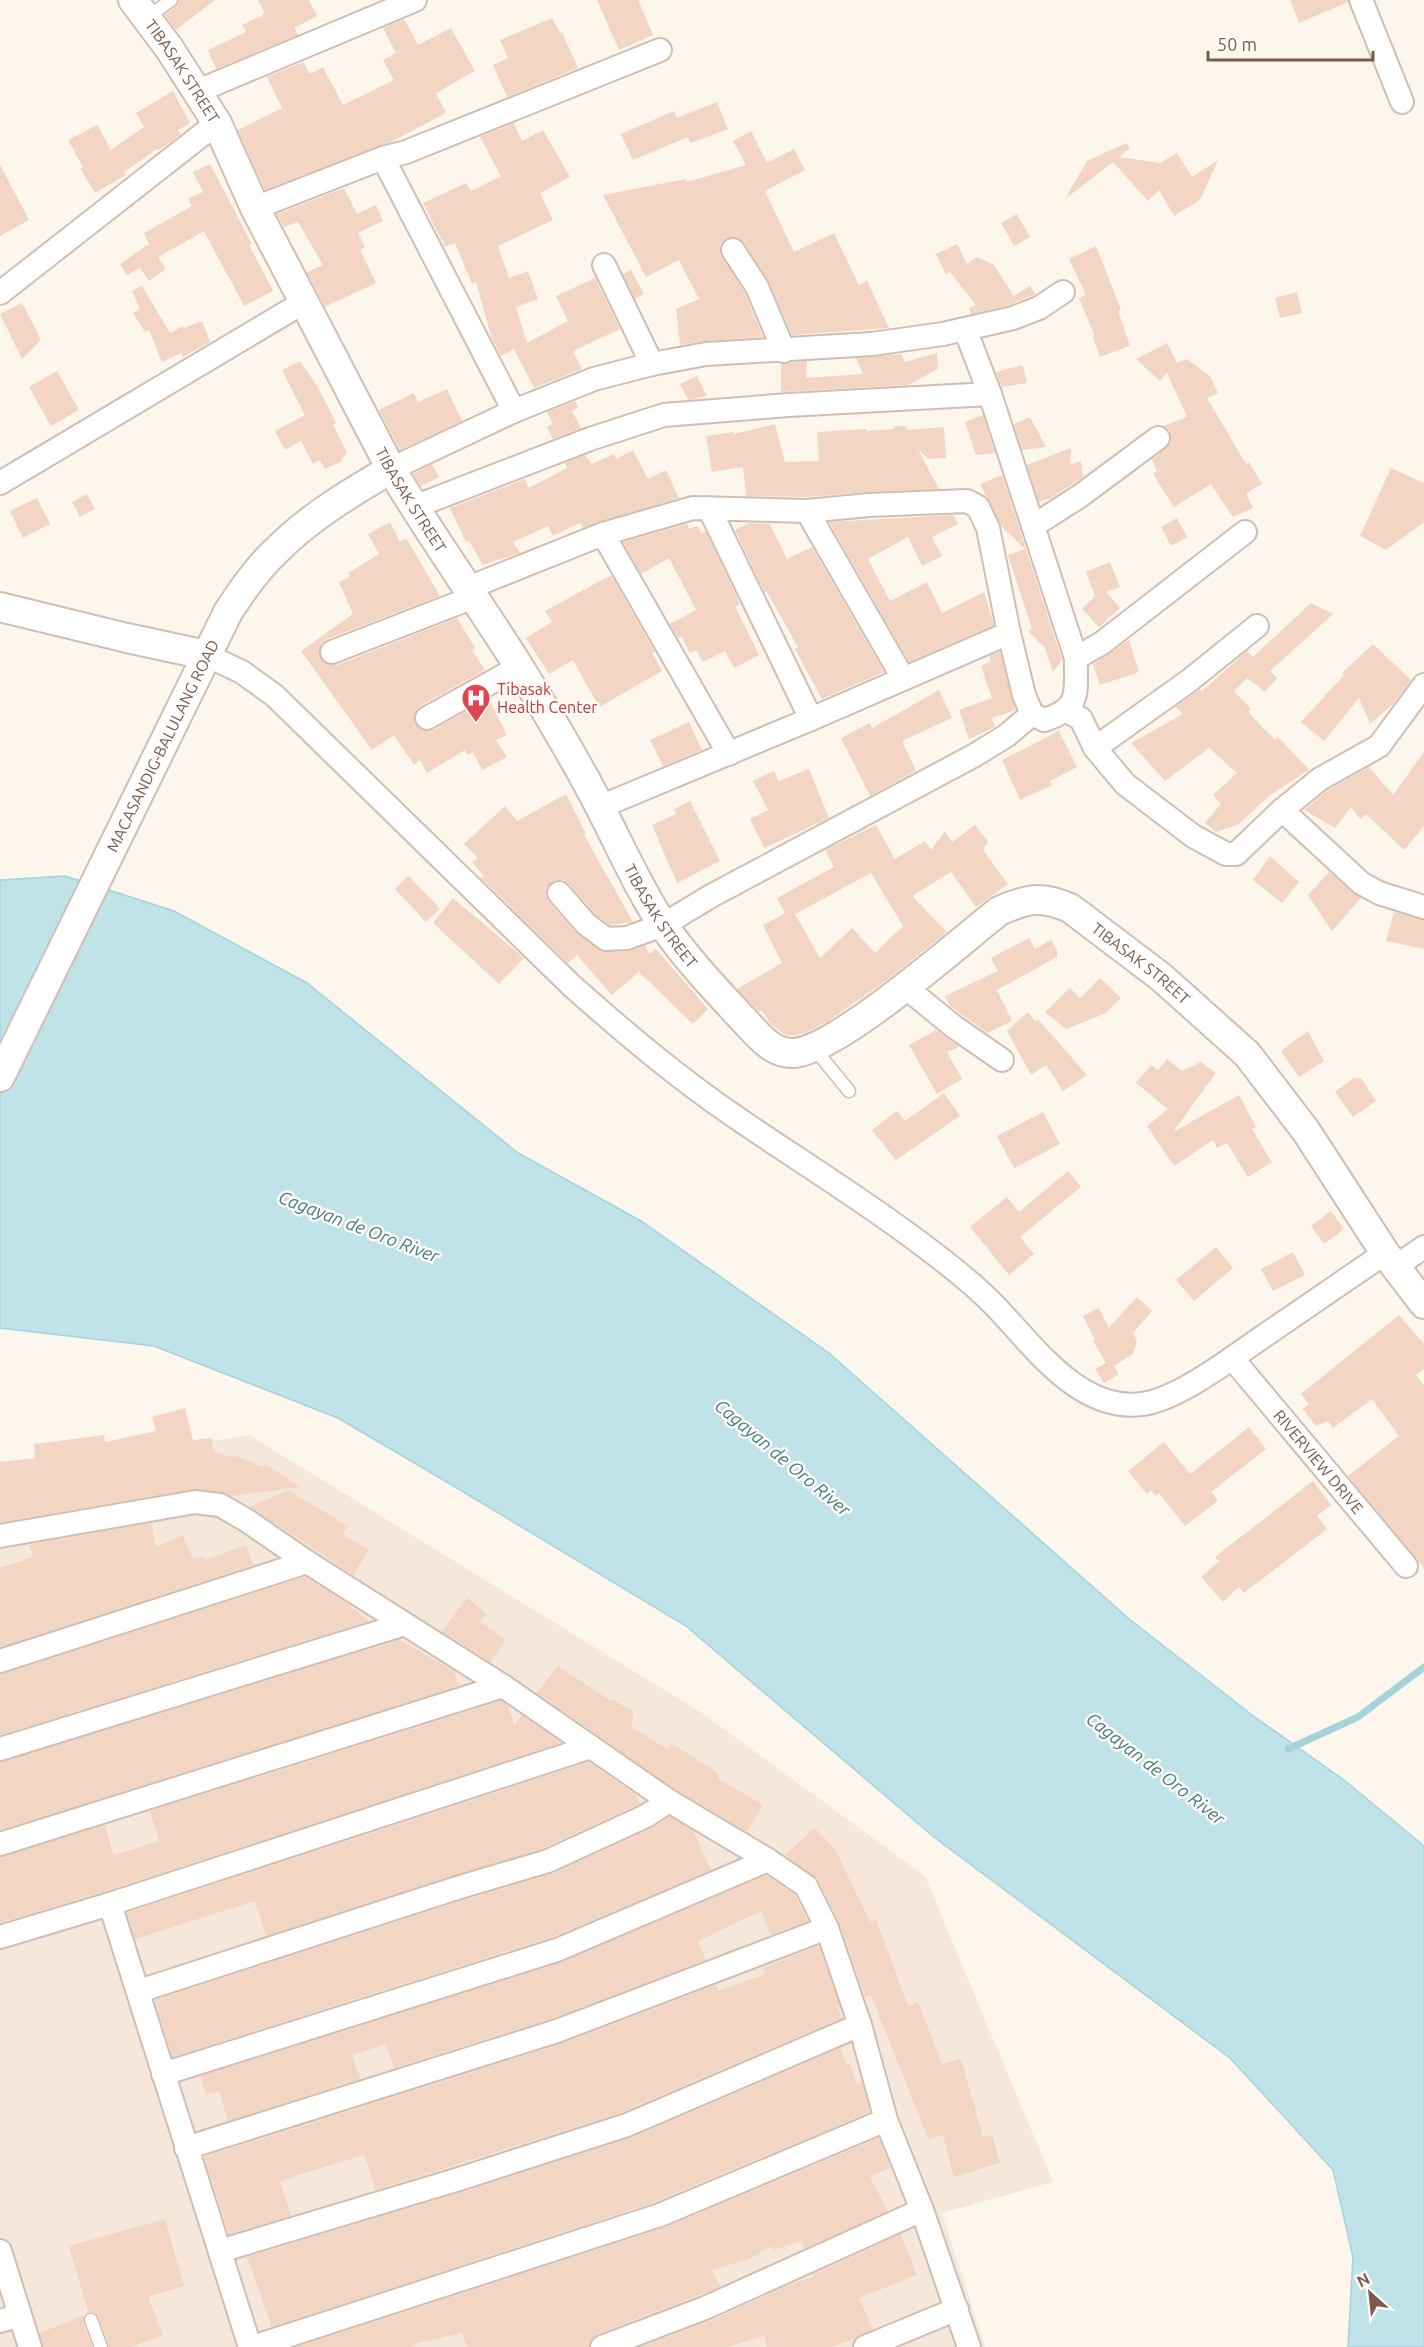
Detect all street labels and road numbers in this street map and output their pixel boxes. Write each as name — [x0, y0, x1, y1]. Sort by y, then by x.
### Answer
street label: TIBASAK STREET — [142, 16, 224, 126]
street label: TIBASAK STREET — [372, 444, 450, 556]
street label: MACASANDIG-BALULANG ROAD — [103, 637, 222, 855]
street label: TIBASAK STREET — [621, 861, 701, 971]
street label: TIBASAK STREET — [1088, 919, 1194, 1008]
street label: RIVERVIEW DRIVE — [1270, 1406, 1367, 1517]

